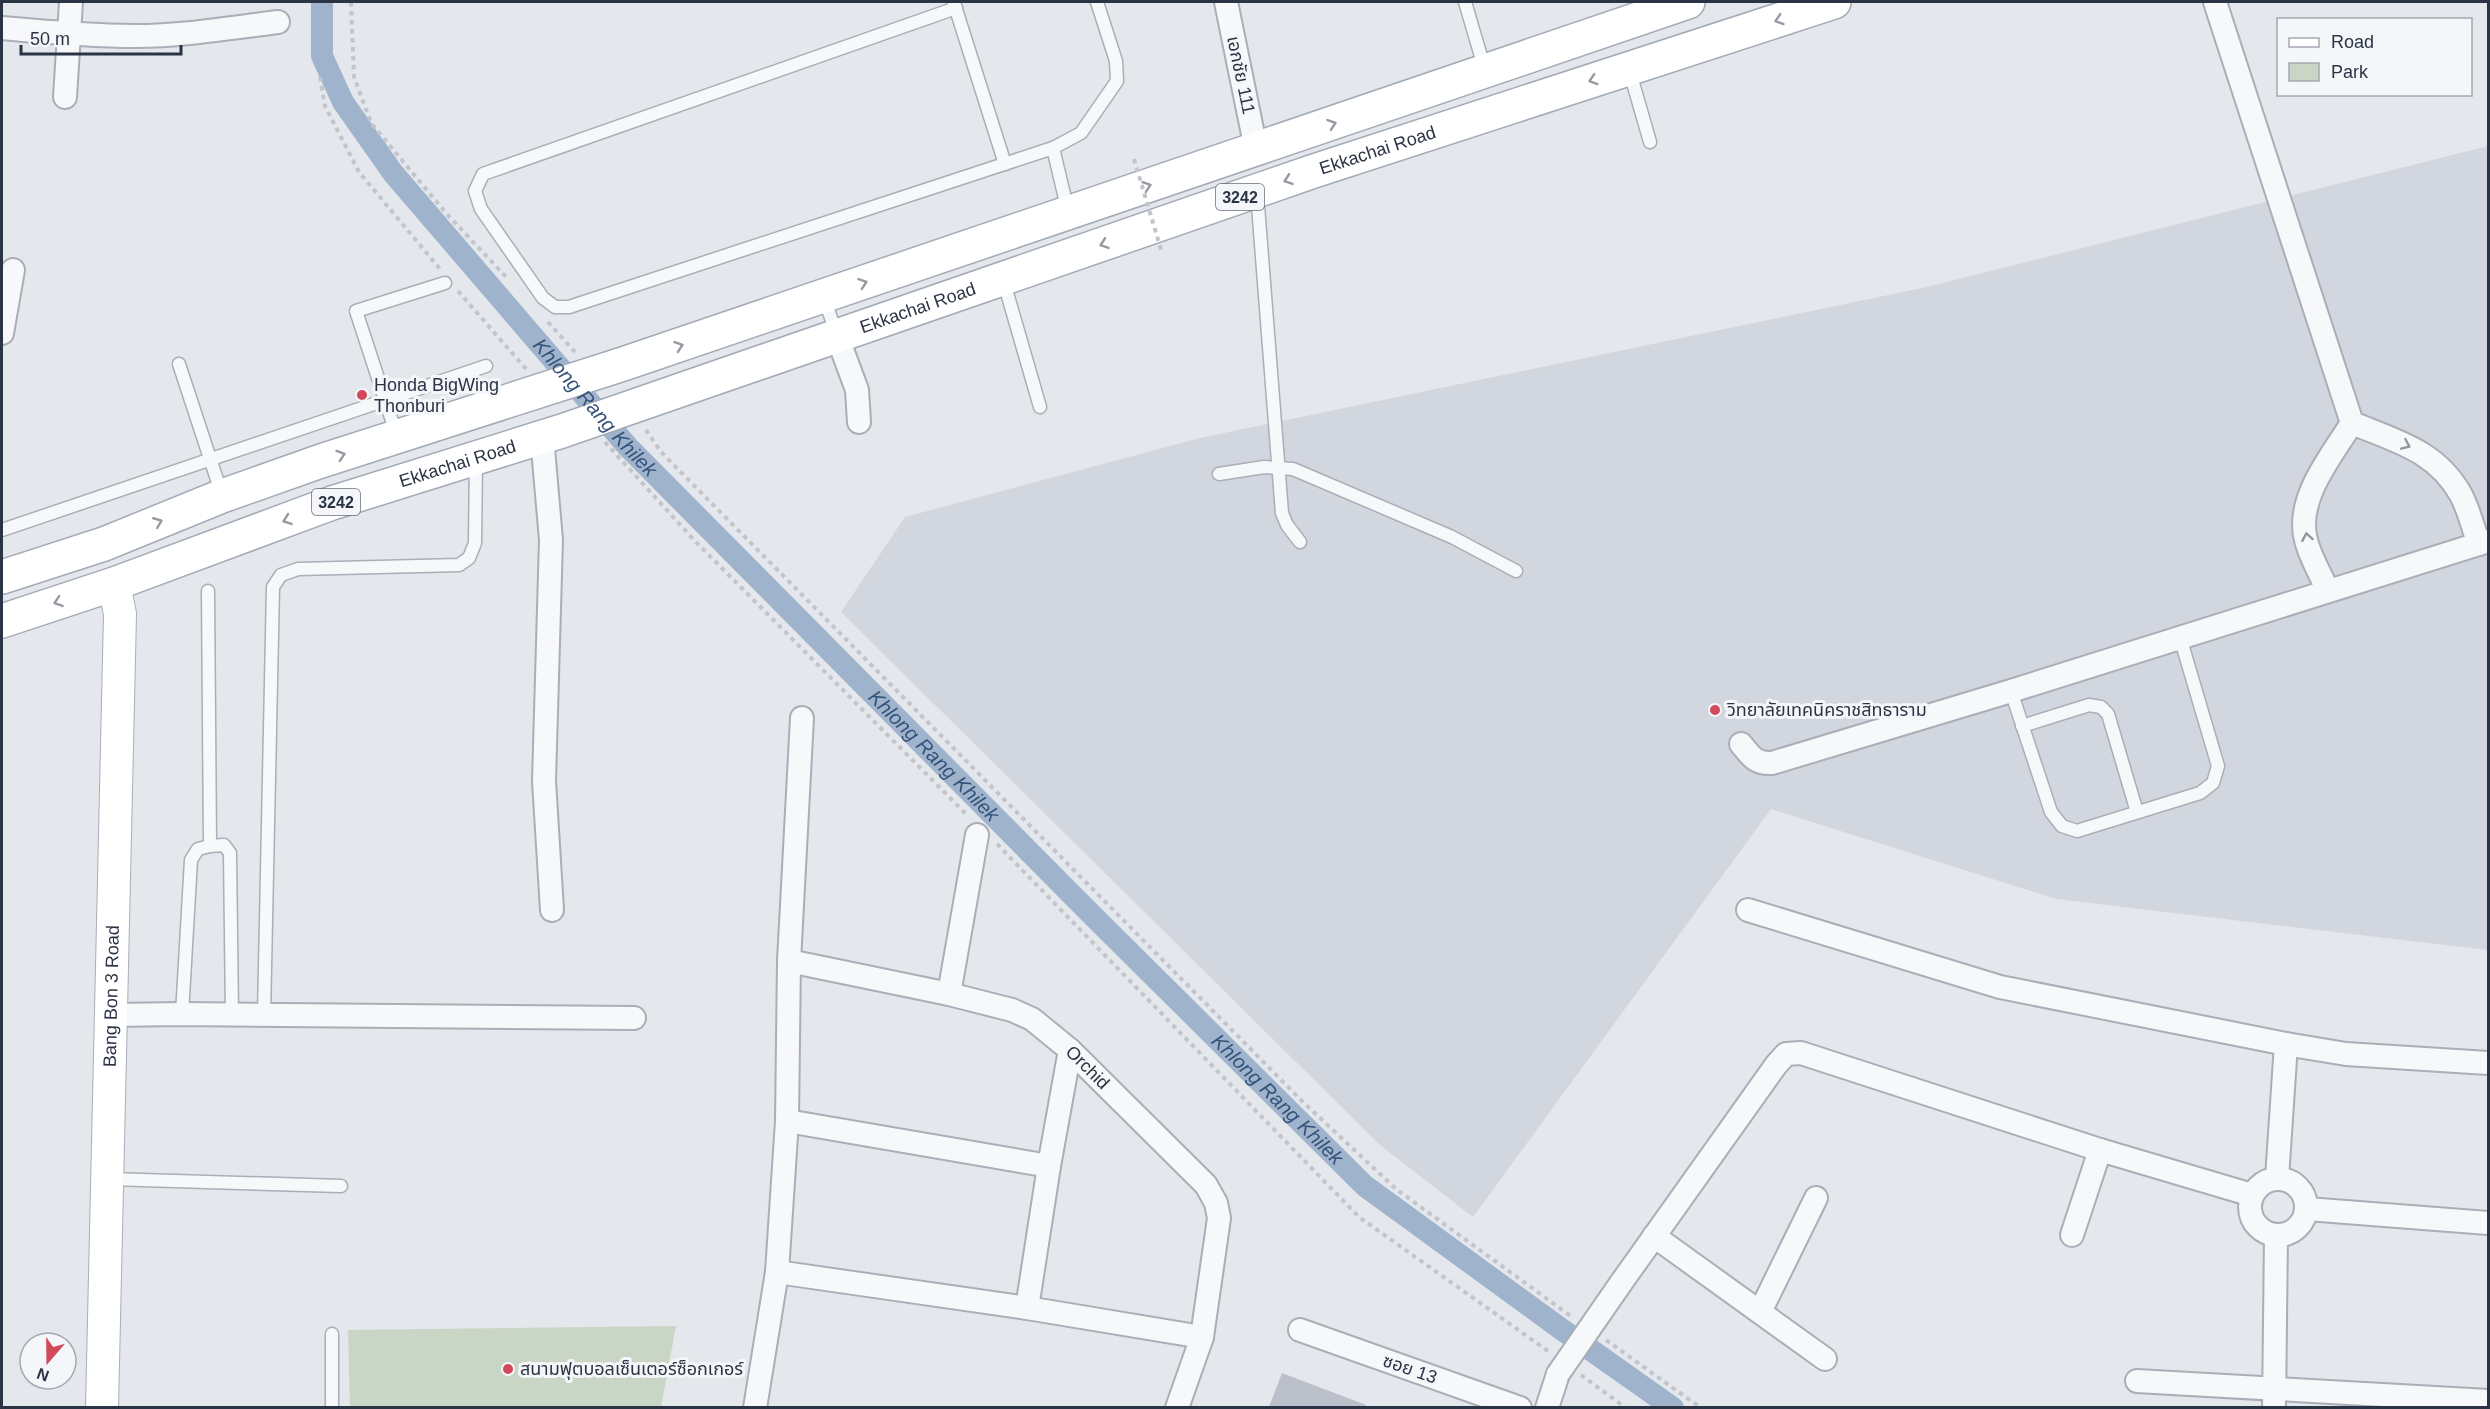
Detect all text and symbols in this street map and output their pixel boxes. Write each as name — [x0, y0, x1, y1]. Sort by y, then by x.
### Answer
one-way arrow — [1774, 12, 1785, 25]
scale bar — [21, 18, 182, 56]
legend — [2277, 18, 2472, 96]
text: 50 m — [30, 29, 70, 49]
text: Road — [2331, 32, 2374, 52]
street label: เอกชัย 111 — [1223, 34, 1259, 116]
text: Park — [2331, 62, 2369, 82]
one-way arrow — [1588, 73, 1599, 85]
one-way arrow — [1326, 118, 1337, 131]
street label: Ekkachai Road — [1317, 122, 1438, 179]
one-way arrow — [1283, 173, 1294, 185]
one-way arrow — [1141, 180, 1152, 193]
road number: 3242 — [1216, 184, 1264, 210]
one-way arrow — [1099, 236, 1110, 249]
one-way arrow — [857, 277, 868, 290]
street label: Ekkachai Road — [857, 279, 978, 337]
water label: Khlong Rang Khilek — [529, 334, 662, 481]
one-way arrow — [673, 340, 684, 353]
place label: Honda BigWing Thonburi — [374, 375, 499, 416]
marker: Honda BigWing Thonburi — [355, 388, 369, 402]
street label: Ekkachai Road — [397, 436, 518, 491]
one-way arrow — [2400, 438, 2411, 450]
one-way arrow — [335, 449, 346, 462]
road number: 3242 — [312, 489, 360, 515]
one-way arrow — [282, 513, 292, 526]
one-way arrow — [152, 517, 163, 529]
one-way arrow — [2301, 532, 2314, 542]
one-way arrow — [53, 595, 64, 608]
water label: Khlong Rang Khilek — [864, 686, 1004, 827]
place label: วิทยาลัยเทคนิคราชสิทธาราม — [1726, 700, 1927, 720]
marker: วิทยาลัยเทคนิคราชสิทธาราม — [1708, 703, 1722, 717]
street label: Bang Bon 3 Road — [100, 925, 123, 1067]
water label: Khlong Rang Khilek — [1208, 1030, 1348, 1170]
street label: Orchid — [1062, 1042, 1113, 1093]
north arrow — [18, 1331, 78, 1391]
street label: ซอย 13 — [1380, 1350, 1440, 1388]
place label: สนามฟุตบอลเซ็นเตอร์ซ็อกเกอร์ — [520, 1359, 744, 1380]
marker: สนามฟุตบอลเซ็นเตอร์ซ็อกเกอร์ — [501, 1362, 515, 1376]
text: N — [35, 1365, 51, 1385]

